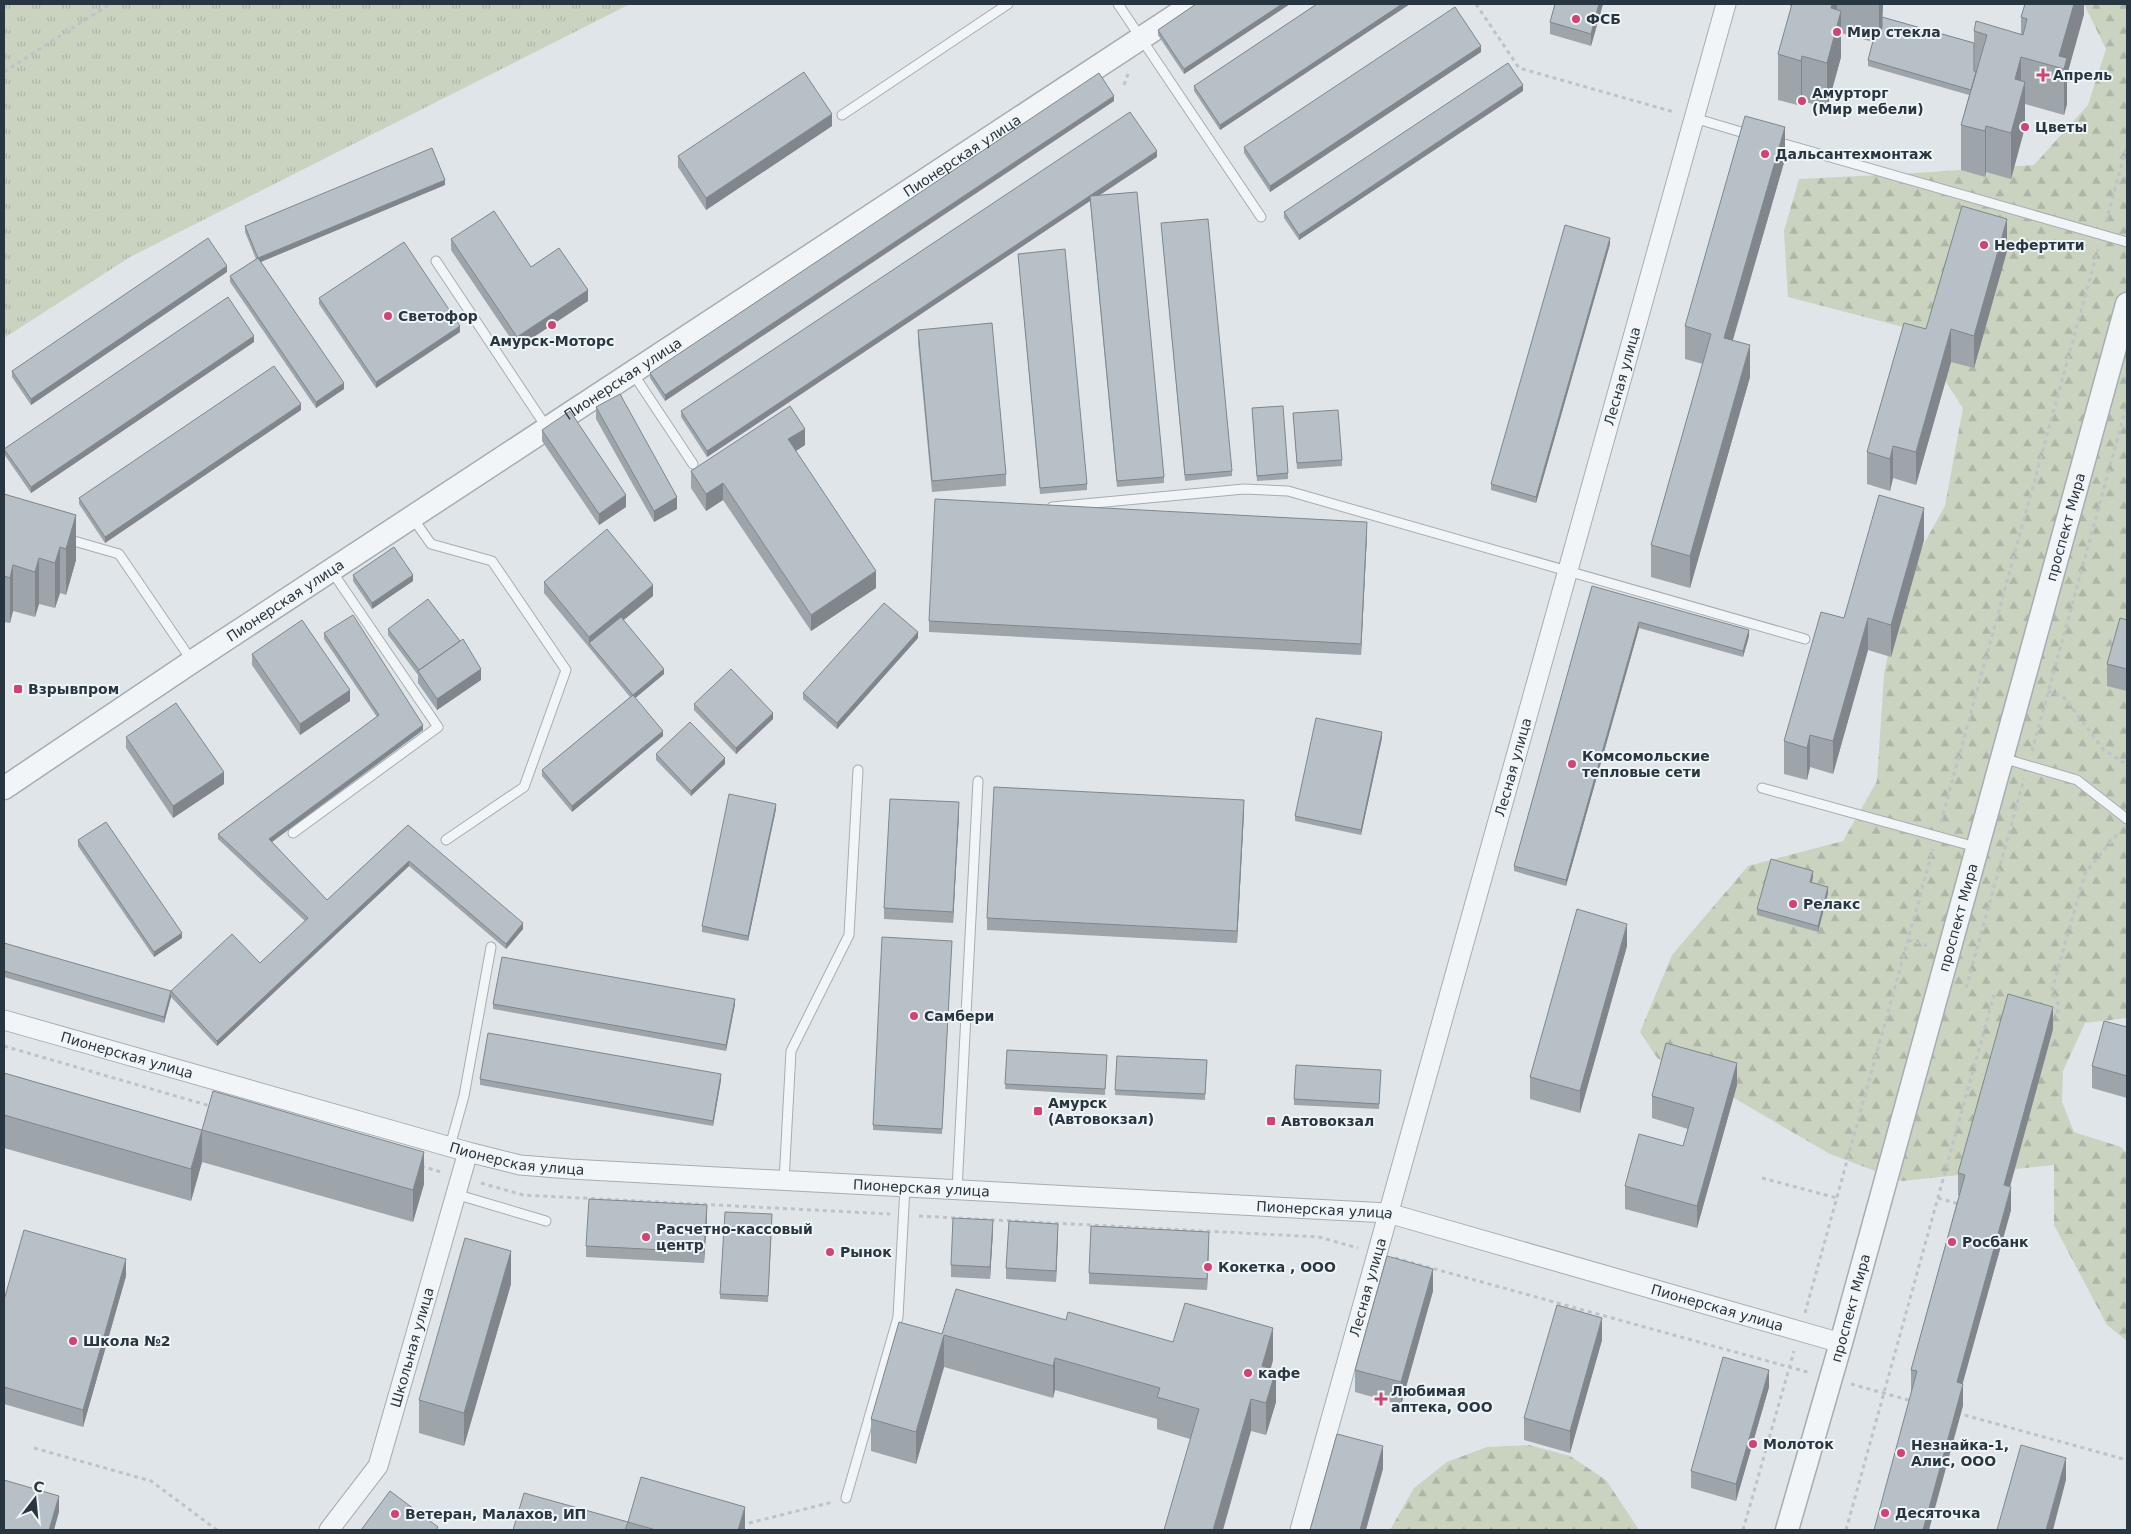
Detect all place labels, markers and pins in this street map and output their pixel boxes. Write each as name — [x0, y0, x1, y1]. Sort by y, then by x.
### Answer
place label: ФСБ — [1586, 11, 1621, 27]
marker: ФСБ — [1570, 13, 1582, 25]
place label: Мир стекла — [1847, 24, 1941, 40]
marker: Мир стекла — [1831, 26, 1843, 38]
place label: Апрель — [2053, 67, 2112, 83]
marker: Апрель — [2037, 69, 2049, 81]
place label: Амурторг (Мир мебели) — [1812, 85, 1924, 117]
marker: Амурторг (Мир мебели) — [1796, 95, 1808, 107]
place label: Цветы — [2035, 119, 2087, 135]
marker: Цветы — [2019, 121, 2031, 133]
place label: Дальсантехмонтаж — [1775, 146, 1932, 162]
marker: Дальсантехмонтаж — [1759, 148, 1771, 160]
place label: Нефертити — [1994, 237, 2084, 253]
marker: Нефертити — [1978, 239, 1990, 251]
place label: Светофор — [398, 308, 478, 324]
marker: Светофор — [382, 310, 394, 322]
marker: Амурск-Моторс — [546, 319, 558, 331]
place label: Амурск-Моторс — [490, 333, 614, 349]
place label: Взрывпром — [28, 681, 119, 697]
marker: Взрывпром — [12, 683, 24, 695]
place label: Комсомольские тепловые сети — [1582, 748, 1710, 780]
marker: Комсомольские тепловые сети — [1566, 758, 1578, 770]
place label: Релакс — [1803, 896, 1860, 912]
marker: Релакс — [1787, 898, 1799, 910]
place label: Самбери — [924, 1008, 994, 1024]
marker: Самбери — [908, 1010, 920, 1022]
place label: Амурск (Автовокзал) — [1048, 1095, 1154, 1127]
marker: Амурск (Автовокзал) — [1032, 1105, 1044, 1117]
place label: Автовокзал — [1281, 1113, 1374, 1129]
marker: Автовокзал — [1265, 1115, 1277, 1127]
place label: Расчетно-кассовый центр — [656, 1221, 813, 1253]
marker: Расчетно-кассовый центр — [640, 1231, 652, 1243]
place label: Росбанк — [1962, 1234, 2029, 1250]
marker: Росбанк — [1946, 1236, 1958, 1248]
place label: Рынок — [840, 1244, 892, 1260]
marker: Рынок — [824, 1246, 836, 1258]
place label: Кокетка , ООО — [1218, 1259, 1336, 1275]
marker: Кокетка , ООО — [1202, 1261, 1214, 1273]
place label: Школа №2 — [83, 1333, 171, 1349]
marker: Школа №2 — [67, 1335, 79, 1347]
place label: кафе — [1258, 1365, 1300, 1381]
marker: кафе — [1242, 1367, 1254, 1379]
place label: Любимая аптека, ООО — [1391, 1383, 1493, 1415]
marker: Любимая аптека, ООО — [1375, 1393, 1387, 1405]
place label: Молоток — [1763, 1436, 1834, 1452]
place label: Незнайка-1, Алис, ООО — [1911, 1437, 2009, 1469]
marker: Молоток — [1747, 1438, 1759, 1450]
marker: Незнайка-1, Алис, ООО — [1895, 1447, 1907, 1459]
place label: Десяточка — [1895, 1505, 1981, 1521]
place label: Ветеран, Малахов, ИП — [405, 1506, 586, 1522]
marker: Десяточка — [1879, 1507, 1891, 1519]
marker: Ветеран, Малахов, ИП — [389, 1508, 401, 1520]

